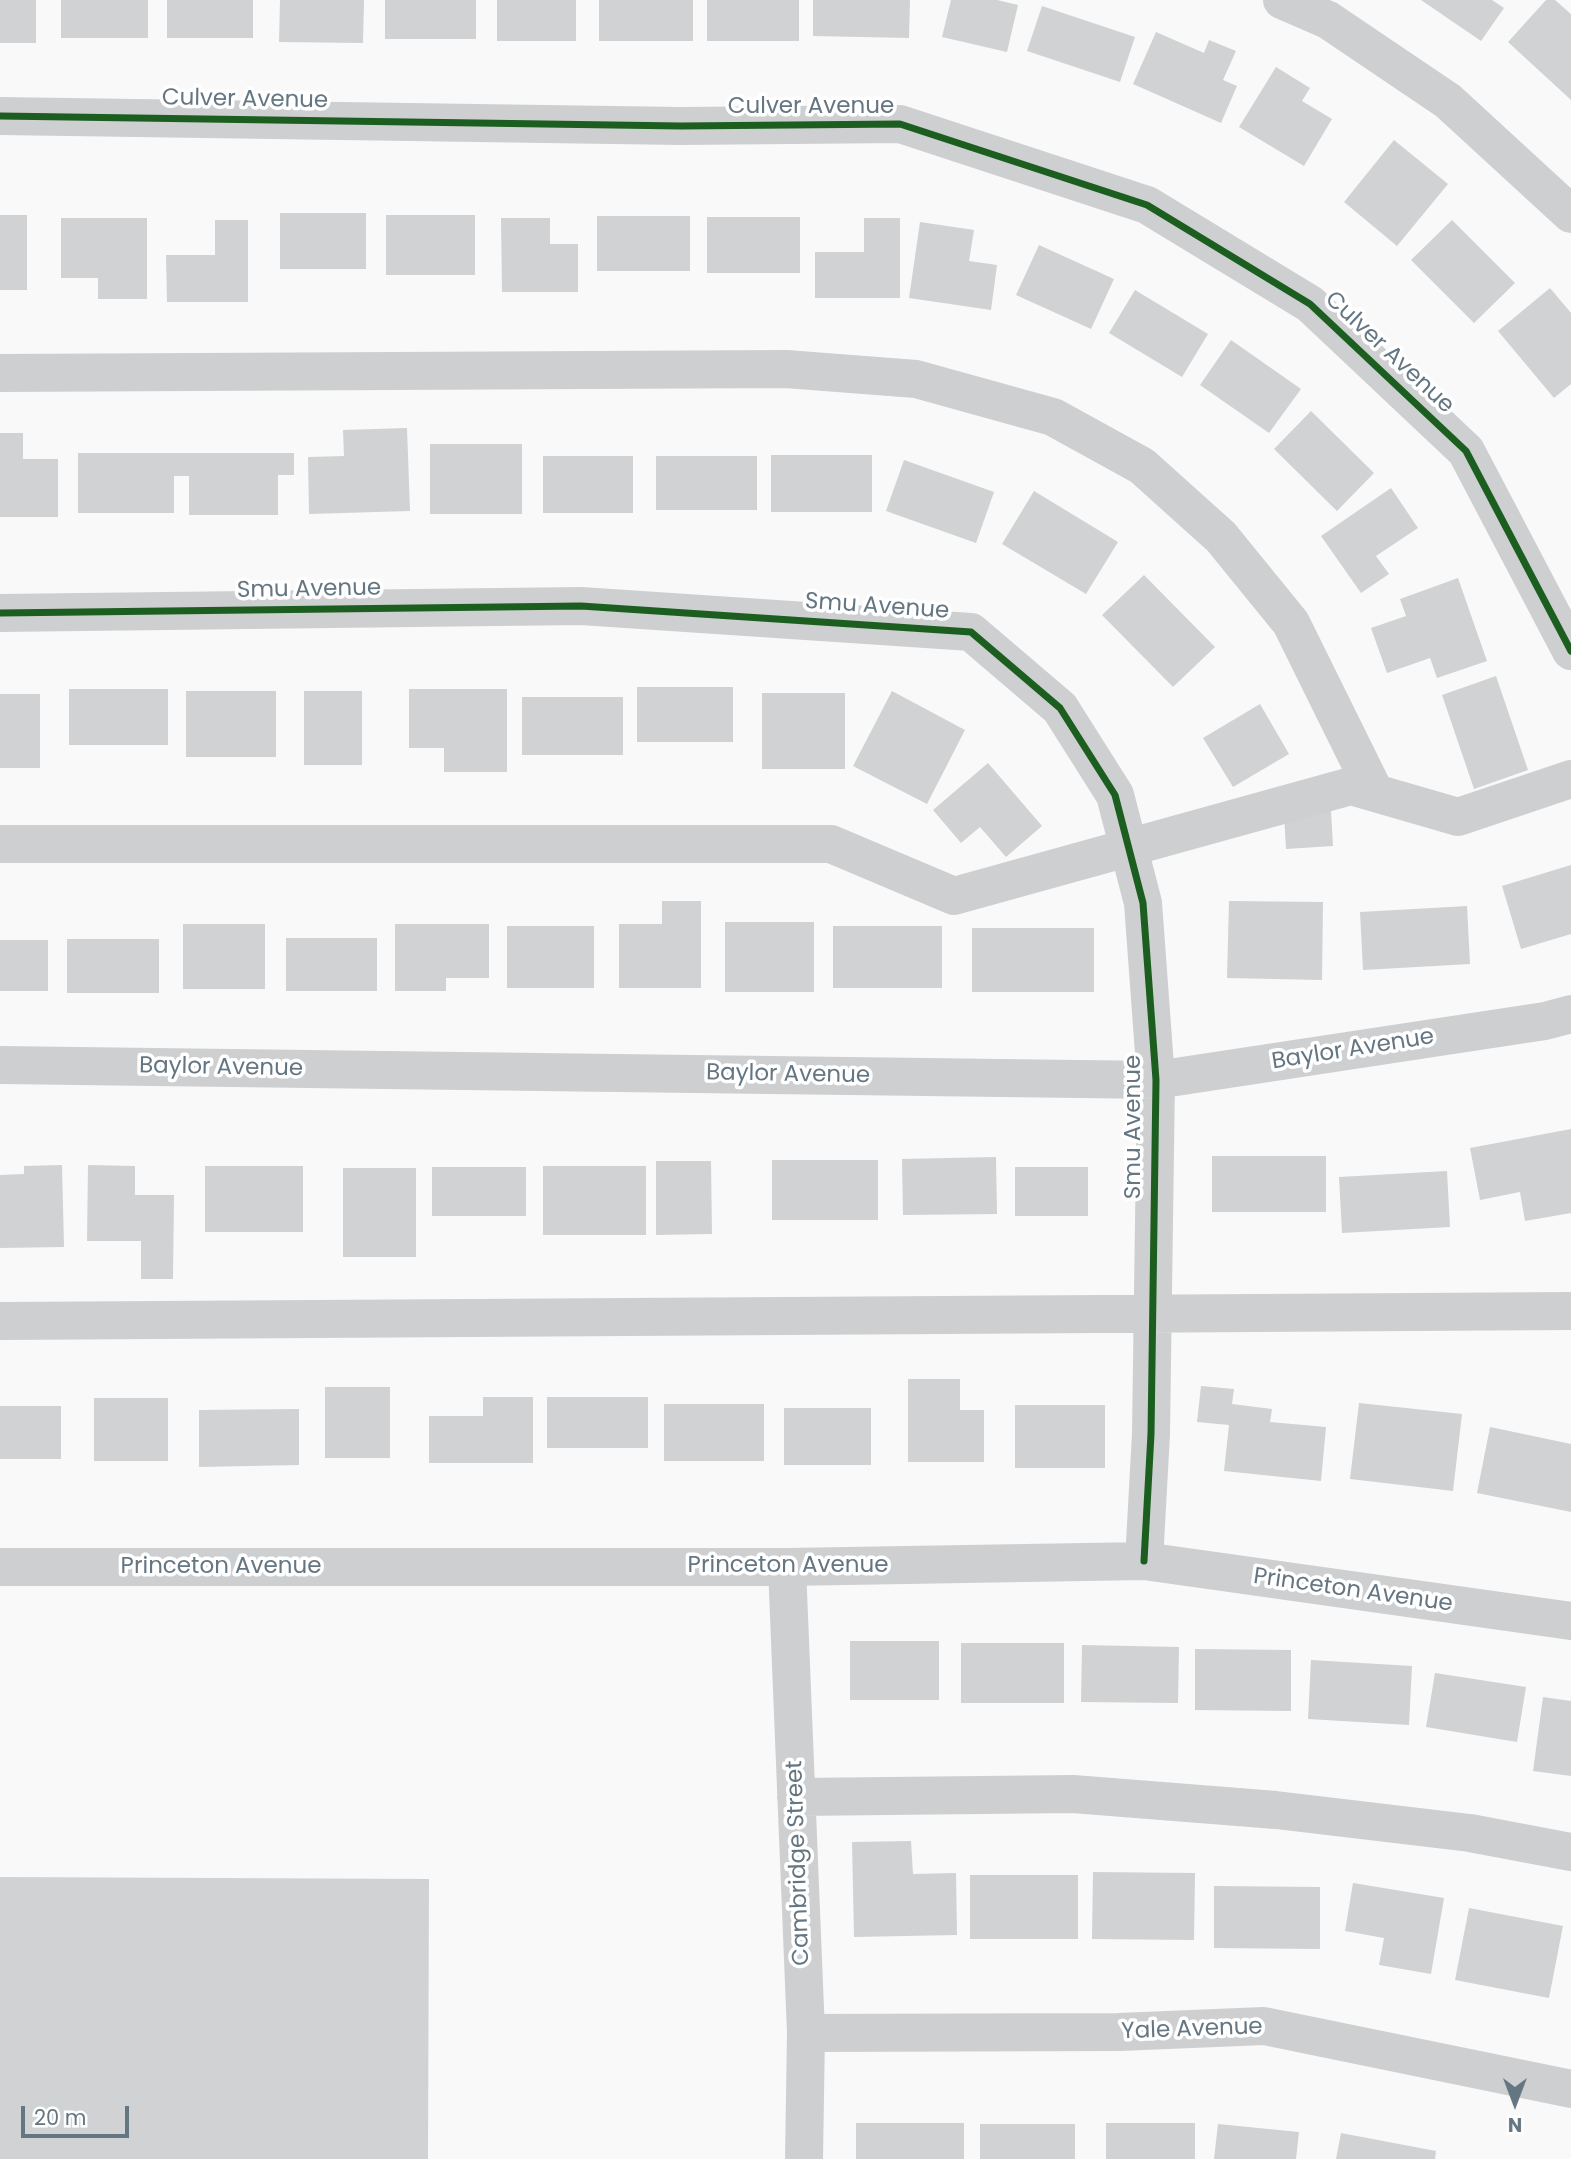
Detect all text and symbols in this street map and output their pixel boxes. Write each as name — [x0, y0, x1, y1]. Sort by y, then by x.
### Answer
street label: Culver Avenue — [162, 85, 328, 115]
street label: Culver Avenue — [728, 93, 894, 121]
street label: Culver Avenue — [1319, 286, 1459, 420]
street label: Smu Avenue — [237, 575, 381, 605]
street label: Smu Avenue — [804, 588, 950, 626]
street label: Baylor Avenue — [1270, 1024, 1436, 1076]
street label: Baylor Avenue — [139, 1053, 303, 1083]
street label: Smu Avenue — [1120, 1055, 1148, 1199]
street label: Baylor Avenue — [706, 1060, 870, 1090]
street label: Princeton Avenue — [688, 1552, 888, 1580]
street label: Princeton Avenue — [121, 1553, 321, 1581]
street label: Princeton Avenue — [1252, 1563, 1454, 1619]
street label: Cambridge Street — [782, 1760, 816, 1966]
street label: Yale Avenue — [1121, 2014, 1263, 2046]
north arrow — [1480, 2068, 1550, 2138]
scale bar — [24, 2092, 133, 2136]
text: 20 m — [34, 2103, 87, 2132]
text: N — [1508, 2111, 1522, 2138]

